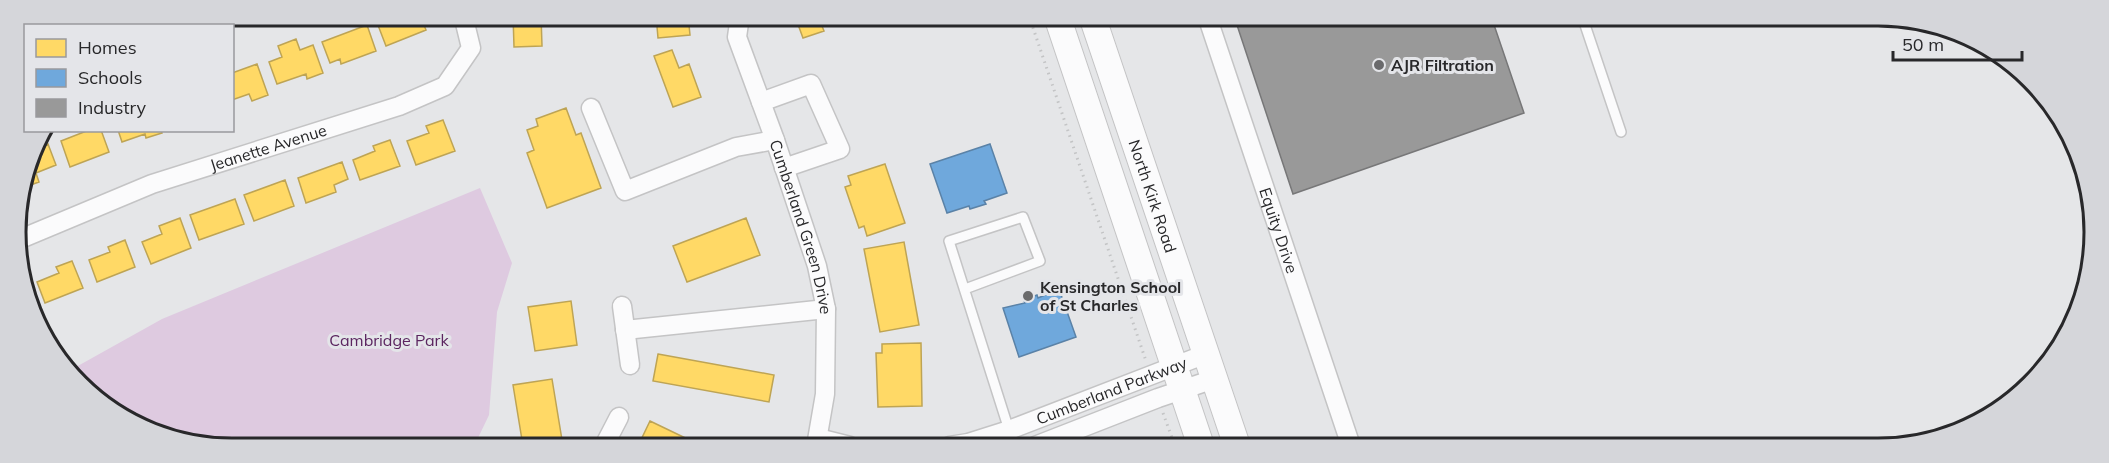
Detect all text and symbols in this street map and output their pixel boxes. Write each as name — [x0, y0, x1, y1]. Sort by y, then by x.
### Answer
legend — [24, 24, 234, 132]
scale bar — [1893, 24, 2022, 62]
text: 50 m — [1902, 33, 1944, 56]
text: Homes — [78, 36, 137, 59]
place label: AJR Filtration — [1391, 55, 1494, 75]
marker: AJR Filtration — [1372, 58, 1386, 72]
text: Schools — [78, 66, 143, 89]
text: Industry — [78, 96, 147, 119]
street label: Jeanette Avenue — [207, 120, 329, 175]
street label: Cumberland Green Drive — [766, 137, 836, 314]
street label: North Kirk Road — [1124, 137, 1181, 255]
street label: Equity Drive — [1255, 185, 1302, 276]
place label: Kensington School of St Charles — [1040, 277, 1181, 315]
marker: Kensington School of St Charles — [1021, 289, 1035, 303]
park label: Cambridge Park — [329, 330, 449, 350]
street label: Cumberland Parkway — [1033, 352, 1190, 429]

